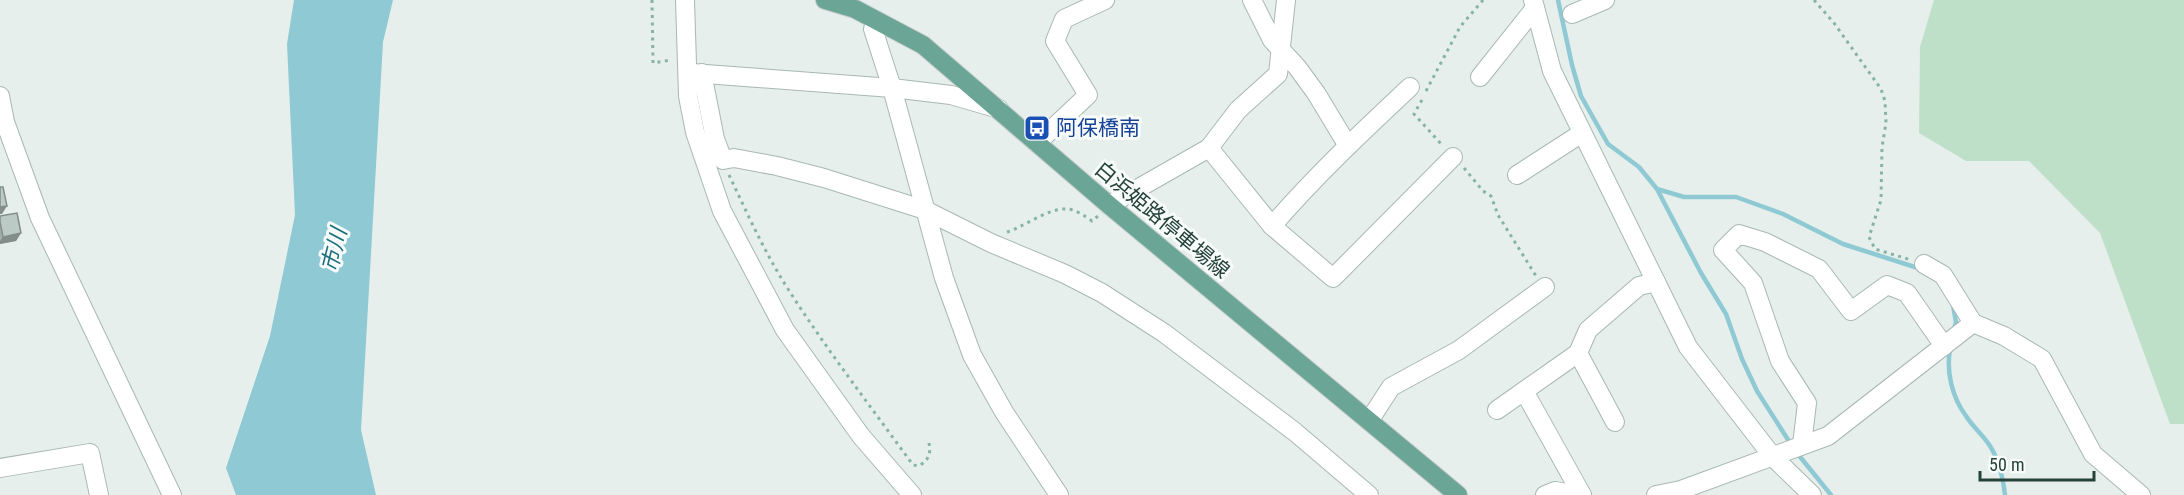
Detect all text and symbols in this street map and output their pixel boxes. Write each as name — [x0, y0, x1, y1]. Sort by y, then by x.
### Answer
bus stop icon: 阿保橋南 — [1022, 113, 1052, 143]
place label: 阿保橋南 — [1056, 116, 1140, 140]
street label: 白浜姫路停車場線 — [1090, 157, 1234, 283]
water label: 市川 — [317, 224, 352, 274]
scale bar — [1980, 444, 2094, 482]
text: 50 m — [1989, 454, 2024, 475]

